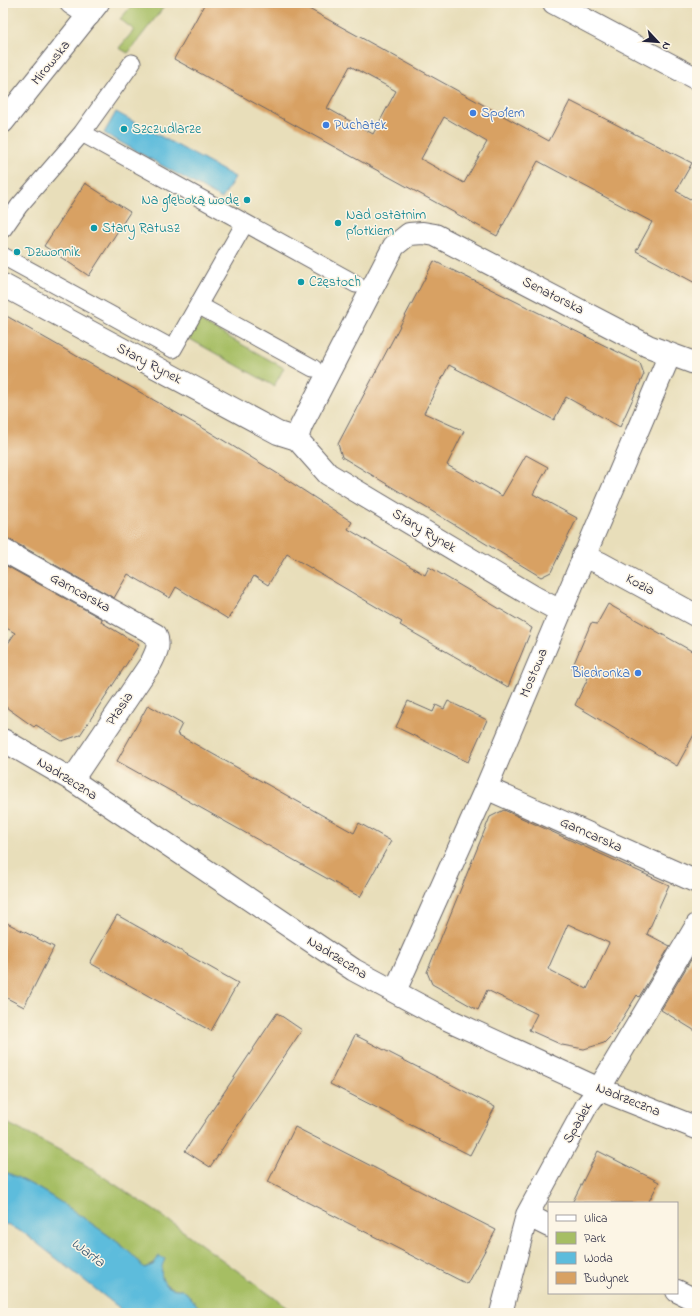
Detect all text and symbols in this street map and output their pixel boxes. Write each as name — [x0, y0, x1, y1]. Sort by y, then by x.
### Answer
north arrow — [638, 22, 678, 62]
street label: Mirowska — [26, 36, 76, 90]
text: N — [657, 39, 675, 53]
place label: Społem — [481, 103, 525, 124]
marker: Społem — [468, 108, 478, 118]
place label: Puchatek — [334, 115, 388, 136]
place label: Szczudlarze — [132, 119, 202, 140]
marker: Puchatek — [321, 120, 331, 130]
marker: Szczudlarze — [119, 124, 129, 134]
place label: Na głęboką wodę — [141, 190, 240, 212]
marker: Na głęboką wodę — [242, 195, 252, 205]
place label: Nad ostatnim płotkiem — [346, 205, 426, 242]
place label: Stary Ratusz — [102, 218, 180, 240]
marker: Nad ostatnim płotkiem — [333, 218, 343, 228]
marker: Stary Ratusz — [89, 223, 99, 233]
place label: Dzwonnik — [24, 242, 81, 263]
marker: Dzwonnik — [12, 247, 22, 257]
street label: Senatorska — [518, 271, 588, 321]
place label: Częstoch — [309, 272, 361, 293]
marker: Częstoch — [296, 277, 306, 287]
street label: Stary Rynek — [112, 338, 186, 391]
street label: Stary Rynek — [387, 504, 461, 560]
street label: Garncarska — [46, 568, 114, 618]
street label: Kozia — [622, 569, 658, 601]
street label: Mostowa — [514, 645, 554, 701]
place label: Biedronka — [571, 663, 630, 684]
marker: Biedronka — [633, 668, 643, 678]
street label: Ptasia — [101, 688, 139, 730]
street label: Nadrzeczna — [33, 752, 101, 806]
street label: Garncarska — [556, 812, 626, 858]
street label: Nadrzeczna — [303, 931, 371, 985]
street label: Nadrzeczna — [593, 1078, 663, 1122]
street label: Spadek — [558, 1098, 599, 1147]
legend — [548, 1202, 678, 1294]
text: Ulica — [584, 1210, 608, 1228]
text: Park — [584, 1230, 606, 1248]
water label: Warta — [66, 1233, 110, 1274]
text: Woda — [584, 1250, 613, 1268]
text: Budynek — [583, 1270, 630, 1289]

